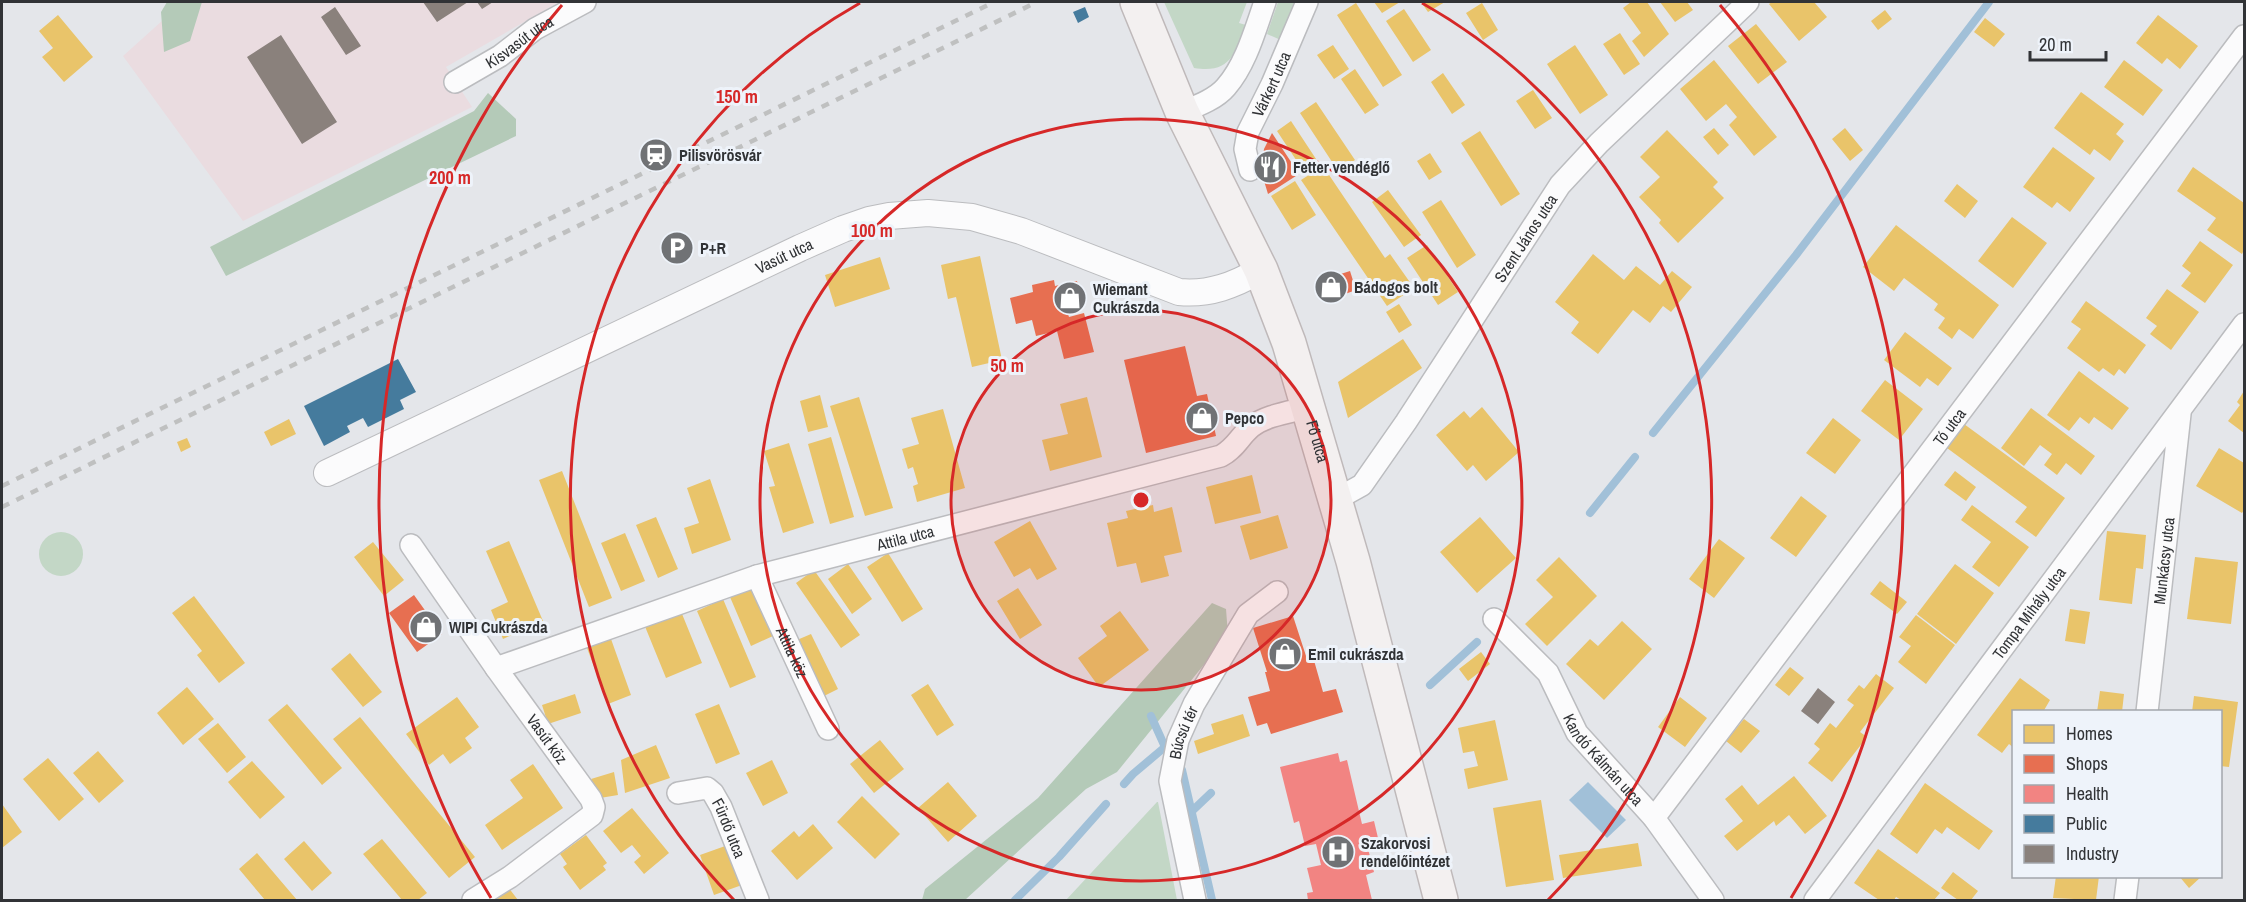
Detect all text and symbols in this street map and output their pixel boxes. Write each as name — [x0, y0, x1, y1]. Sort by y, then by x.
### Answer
street label: Kisvasút utca — [481, 10, 558, 73]
scale bar — [2030, 24, 2106, 62]
text: 20 m — [2039, 32, 2072, 57]
street label: Várkert utca — [1246, 47, 1296, 121]
text: 150 m — [716, 84, 758, 109]
station icon: Pilisvörösvár — [638, 137, 674, 173]
place label: Pilisvörösvár — [679, 144, 762, 166]
restaurant icon: Fetter vendéglő — [1252, 149, 1288, 185]
place label: Fetter vendéglő — [1293, 156, 1390, 178]
text: 200 m — [429, 165, 471, 190]
street label: Szent János utca — [1489, 189, 1563, 286]
text: 100 m — [851, 218, 893, 243]
parking icon: P+R — [659, 230, 695, 266]
street label: Vasút utca — [752, 233, 817, 279]
place label: P+R — [700, 237, 726, 259]
shop icon: Bádogos bolt — [1313, 269, 1349, 305]
place label: Bádogos bolt — [1354, 276, 1438, 298]
place label: Wiemant Cukrászda — [1093, 278, 1160, 318]
shop icon: Wiemant Cukrászda — [1052, 280, 1088, 316]
text: 50 m — [990, 353, 1024, 378]
shop icon: Pepco — [1184, 400, 1220, 436]
street label: Tó utca — [1928, 403, 1971, 450]
place label: Pepco — [1225, 407, 1264, 429]
street label: Fő utca — [1301, 417, 1335, 466]
centre of rings — [1131, 490, 1151, 510]
street label: Munkácsy utca — [2148, 516, 2180, 606]
street label: Attila utca — [873, 519, 937, 556]
street label: Tompa Mihály utca — [1987, 562, 2071, 664]
shop icon: WIPI Cukrászda — [408, 609, 444, 645]
place label: WIPI Cukrászda — [449, 616, 548, 638]
street label: Attila köz — [771, 622, 814, 682]
shop icon: Emil cukrászda — [1267, 636, 1303, 672]
place label: Emil cukrászda — [1308, 643, 1404, 665]
street label: Búcsú tér — [1164, 702, 1203, 761]
street label: Vasút köz — [522, 709, 573, 769]
street label: Kandó Kálmán utca — [1558, 710, 1649, 811]
legend — [2012, 710, 2222, 878]
text: Homes — [2066, 721, 2113, 746]
text: Shops — [2066, 751, 2108, 776]
text: Health — [2066, 781, 2109, 806]
street label: Fürdő utca — [707, 794, 751, 862]
text: Public — [2066, 811, 2107, 836]
place label: Szakorvosi rendelőintézet — [1361, 832, 1451, 872]
hospital icon: Szakorvosi rendelőintézet — [1320, 834, 1356, 870]
text: Industry — [2066, 841, 2119, 866]

